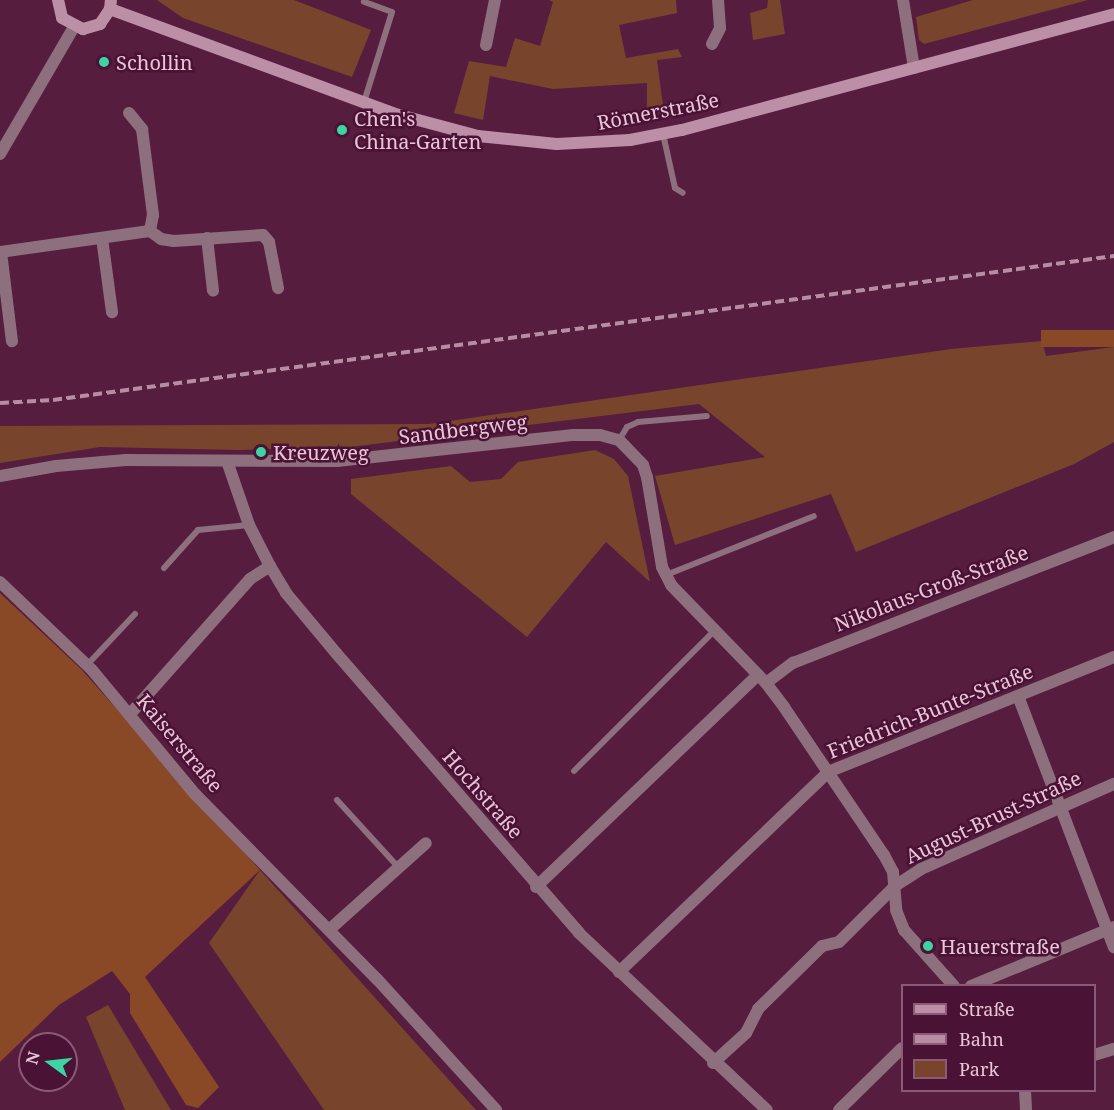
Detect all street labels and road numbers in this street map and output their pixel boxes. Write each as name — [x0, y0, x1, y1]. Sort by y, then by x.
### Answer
street label: Römerstraße — [595, 87, 721, 135]
street label: Sandbergweg — [397, 409, 529, 449]
street label: Nikolaus-Groß-Straße — [830, 540, 1032, 636]
street label: Friedrich-Bunte-Straße — [824, 659, 1036, 763]
street label: Kaiserstraße — [132, 689, 228, 797]
street label: Hochstraße — [438, 745, 528, 843]
street label: August-Brust-Straße — [901, 766, 1085, 868]

